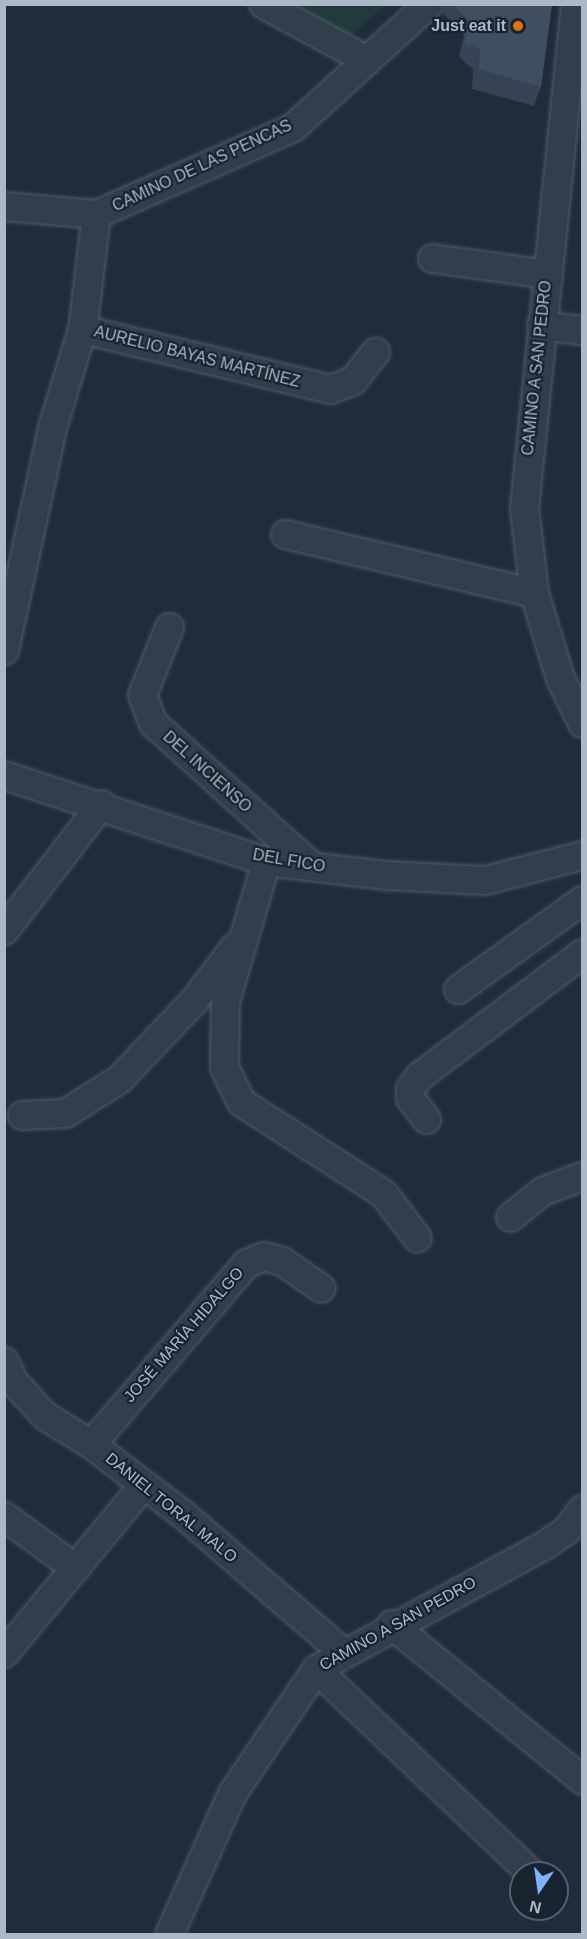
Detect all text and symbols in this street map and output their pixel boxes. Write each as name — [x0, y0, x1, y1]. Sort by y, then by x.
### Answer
place label: Just eat it — [431, 16, 506, 36]
marker: Just eat it — [511, 19, 525, 33]
street label: CAMINO DE LAS PENCAS — [109, 116, 295, 216]
street label: CAMINO A SAN PEDRO — [518, 279, 556, 457]
street label: AURELIO BAYAS MARTÍNEZ — [92, 322, 302, 392]
street label: DEL INCIENSO — [159, 727, 255, 817]
street label: DEL FICO — [251, 845, 327, 877]
street label: JOSÉ MARÍA HIDALGO — [120, 1263, 248, 1407]
street label: DANIEL TORAL MALO — [101, 1449, 241, 1567]
street label: CAMINO A SAN PEDRO — [316, 1573, 480, 1675]
north arrow — [509, 1861, 569, 1921]
text: N — [528, 1897, 543, 1917]

